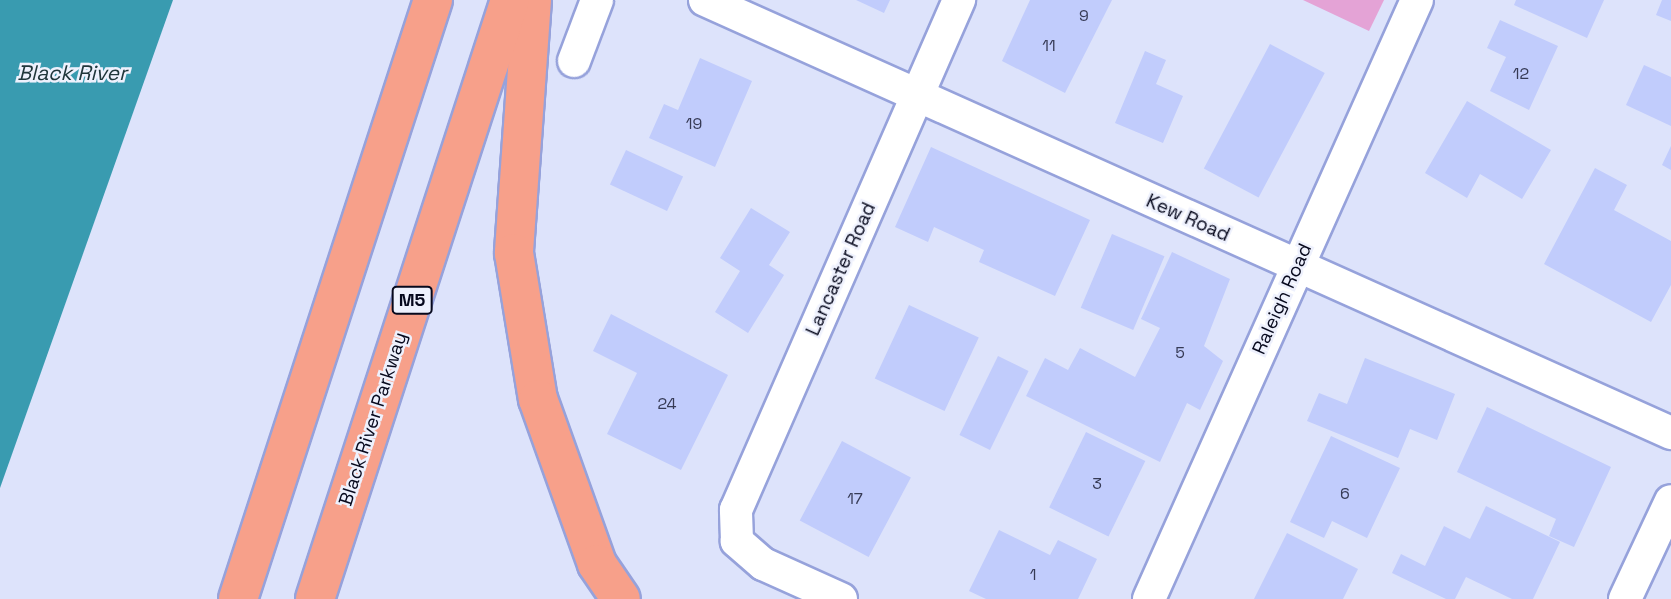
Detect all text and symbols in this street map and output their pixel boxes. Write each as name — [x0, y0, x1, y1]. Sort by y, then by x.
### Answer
house number: 9 — [1079, 6, 1089, 26]
house number: 11 — [1042, 36, 1056, 56]
water label: Black River — [17, 60, 127, 86]
house number: 12 — [1513, 64, 1529, 84]
house number: 19 — [686, 114, 702, 134]
street label: Kew Road — [1143, 189, 1233, 247]
street label: Lancaster Road — [801, 199, 881, 339]
street label: Raleigh Road — [1247, 240, 1317, 358]
road number: M5 — [391, 286, 433, 314]
street label: Black River Parkway — [334, 329, 412, 509]
house number: 5 — [1175, 343, 1185, 363]
house number: 24 — [657, 394, 677, 414]
house number: 3 — [1092, 474, 1102, 494]
house number: 6 — [1340, 484, 1350, 504]
house number: 17 — [847, 489, 863, 509]
house number: 1 — [1030, 565, 1036, 585]

